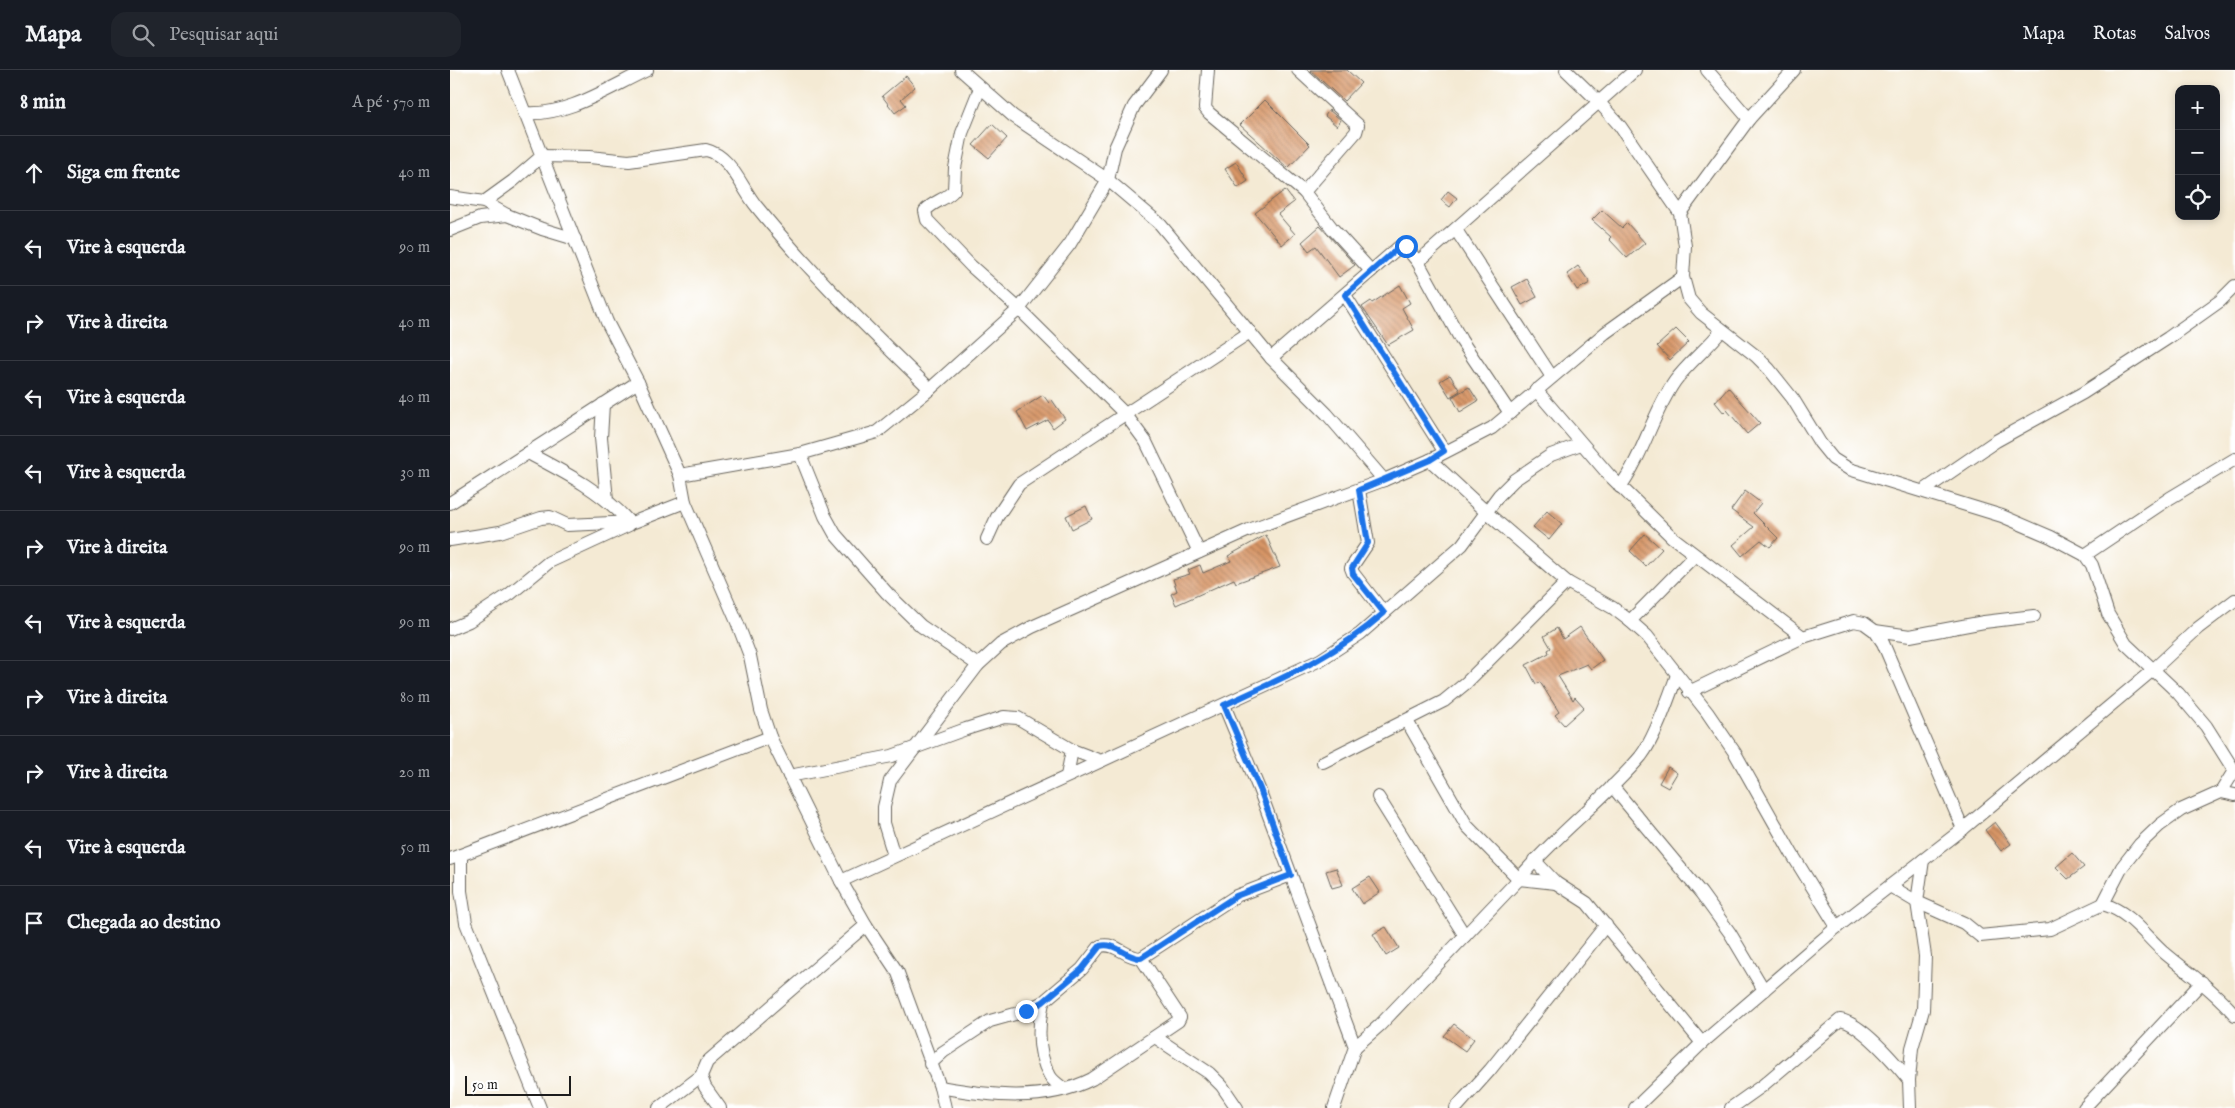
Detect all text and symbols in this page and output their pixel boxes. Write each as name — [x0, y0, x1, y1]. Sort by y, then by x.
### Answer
search box — [111, 12, 461, 57]
text: Mapa — [25, 19, 81, 50]
icon: search — [129, 21, 157, 49]
text: Pesquisar aqui — [169, 23, 278, 47]
text: Mapa — [2023, 23, 2065, 46]
text: Rotas — [2093, 23, 2136, 46]
text: Salvos — [2164, 23, 2210, 46]
map controls — [2175, 85, 2220, 220]
button: + — [2175, 85, 2220, 130]
text: 8 min — [20, 89, 66, 116]
text: A pé · 570 m — [352, 93, 430, 113]
button: − — [2175, 130, 2220, 175]
icon: ahead — [20, 159, 48, 187]
text: Siga em frente — [67, 161, 180, 185]
text: 40 m — [398, 163, 430, 183]
button: locate — [2175, 175, 2220, 220]
icon: left — [20, 234, 48, 262]
route start — [1395, 235, 1418, 258]
text: Vire à esquerda — [67, 236, 185, 260]
text: 90 m — [399, 238, 430, 258]
icon: right — [20, 309, 48, 337]
text: Vire à direita — [67, 311, 167, 335]
text: 40 m — [398, 313, 430, 333]
icon: left — [20, 384, 48, 412]
text: Vire à esquerda — [67, 386, 185, 410]
text: 40 m — [398, 388, 430, 408]
icon: left — [20, 459, 48, 487]
text: Vire à esquerda — [67, 461, 185, 485]
text: 30 m — [400, 463, 430, 483]
icon: right — [20, 534, 48, 562]
text: Vire à direita — [67, 536, 167, 560]
text: 90 m — [399, 538, 430, 558]
icon: left — [20, 609, 48, 637]
text: Vire à esquerda — [67, 611, 185, 635]
text: 90 m — [399, 613, 430, 633]
icon: right — [20, 684, 48, 712]
text: Vire à direita — [67, 686, 167, 710]
text: 80 m — [400, 688, 430, 708]
icon: right — [20, 759, 48, 787]
text: Vire à direita — [67, 761, 167, 785]
text: 20 m — [399, 763, 430, 783]
icon: left — [20, 834, 48, 862]
text: Vire à esquerda — [67, 836, 185, 860]
text: 50 m — [401, 838, 430, 858]
icon: arrive — [20, 909, 48, 937]
text: Chegada ao destino — [67, 911, 220, 935]
route end — [1015, 1000, 1038, 1023]
scale bar — [465, 1073, 571, 1096]
text: 50 m — [472, 1076, 498, 1094]

